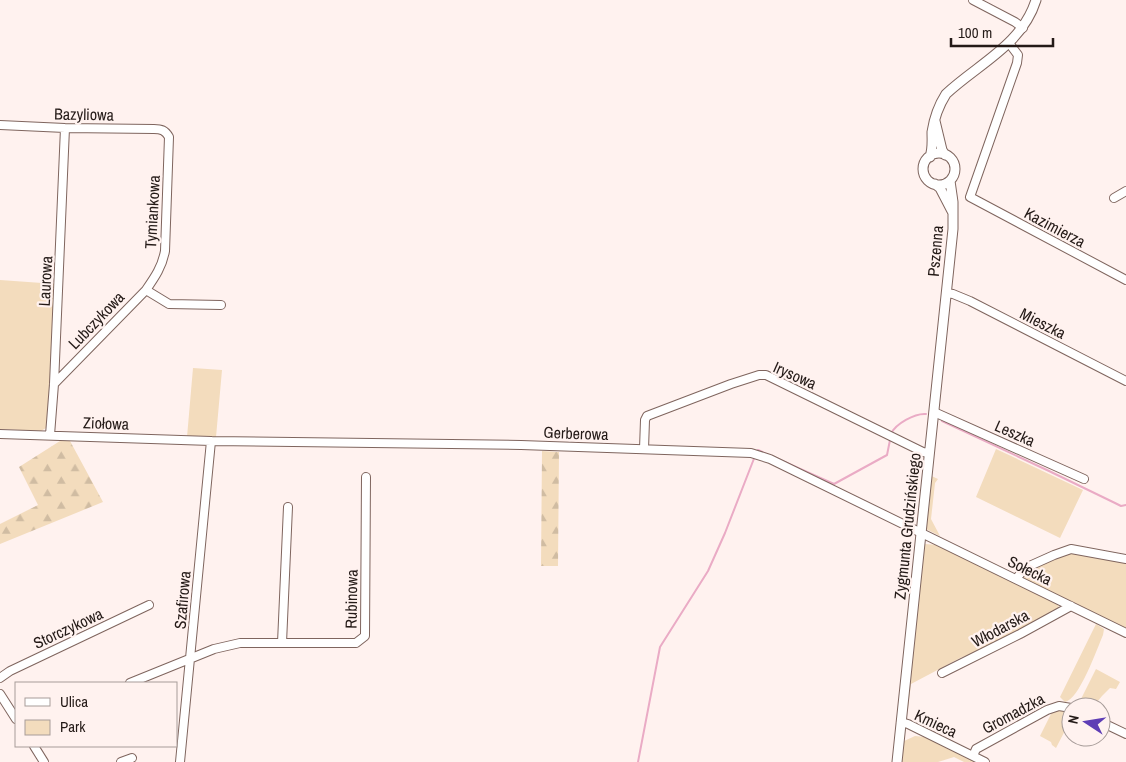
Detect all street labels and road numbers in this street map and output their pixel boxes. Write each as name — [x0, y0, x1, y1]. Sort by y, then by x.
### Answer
street label: Bazyliowa — [54, 102, 115, 126]
street label: Tymiankowa — [139, 174, 165, 249]
street label: Kazimierza — [1021, 202, 1090, 253]
street label: Pszenna — [922, 224, 948, 277]
street label: Laurowa — [33, 255, 57, 307]
street label: Lubczykowa — [63, 286, 129, 354]
street label: Mieszka — [1016, 302, 1070, 344]
street label: Irysowa — [770, 356, 821, 395]
street label: Ziołowa — [83, 411, 130, 435]
street label: Leszka — [992, 414, 1039, 452]
street label: Gerberowa — [543, 421, 610, 445]
street label: Zygmunta Grudzińskiego — [888, 452, 926, 600]
street label: Sołecka — [1004, 550, 1056, 590]
street label: Szafirowa — [168, 569, 196, 630]
street label: Rubinowa — [339, 569, 363, 629]
street label: Storczykowa — [30, 602, 107, 654]
street label: Włodarska — [967, 603, 1033, 652]
street label: Gromadzka — [978, 687, 1049, 739]
street label: Kmieca — [911, 704, 961, 743]

